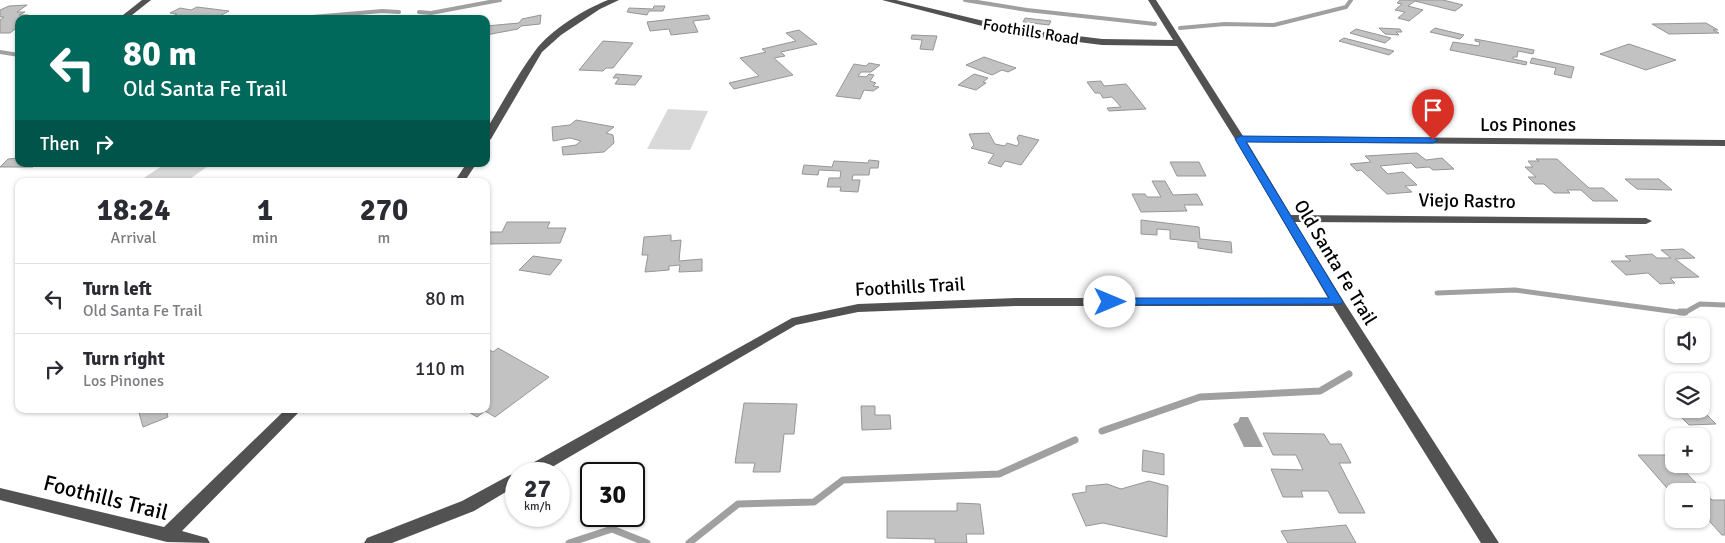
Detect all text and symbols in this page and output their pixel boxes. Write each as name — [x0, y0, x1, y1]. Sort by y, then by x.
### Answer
street label: Foothills Road — [981, 15, 1080, 49]
text: 80 m — [123, 32, 197, 75]
icon: left — [40, 35, 105, 100]
text: Old Santa Fe Trail — [123, 75, 287, 102]
pin — [1412, 89, 1454, 140]
icon: arrive — [1419, 96, 1447, 124]
street label: Los Pinones — [1480, 113, 1576, 137]
icon: right — [90, 130, 118, 158]
text: Then — [40, 132, 80, 156]
street label: Viejo Rastro — [1418, 188, 1516, 214]
text: 18:24 — [97, 192, 170, 229]
text: 1 — [257, 192, 273, 229]
text: 270 — [360, 192, 408, 229]
street label: Old Santa Fe Trail — [1288, 195, 1382, 330]
text: Arrival — [110, 228, 157, 248]
text: min — [252, 228, 278, 248]
text: m — [378, 228, 390, 248]
street label: Foothills Trail — [854, 272, 966, 302]
position arrow — [1083, 275, 1135, 327]
text: Turn left — [83, 277, 152, 301]
icon: left — [40, 285, 68, 313]
text: 80 m — [425, 287, 465, 311]
text: Old Santa Fe Trail — [83, 301, 203, 321]
map controls — [1665, 318, 1710, 528]
button: sound — [1665, 318, 1710, 363]
text: Turn right — [83, 347, 165, 371]
icon: right — [40, 355, 68, 383]
text: 110 m — [415, 357, 465, 381]
text: Los Pinones — [83, 371, 164, 391]
button: layers — [1665, 373, 1710, 418]
button: + — [1665, 428, 1710, 473]
speed limit sign: 30 — [580, 462, 645, 527]
street label: Foothills Trail — [41, 469, 171, 526]
text: 27 — [524, 473, 551, 504]
button: − — [1665, 483, 1710, 528]
text: km/h — [524, 499, 551, 514]

